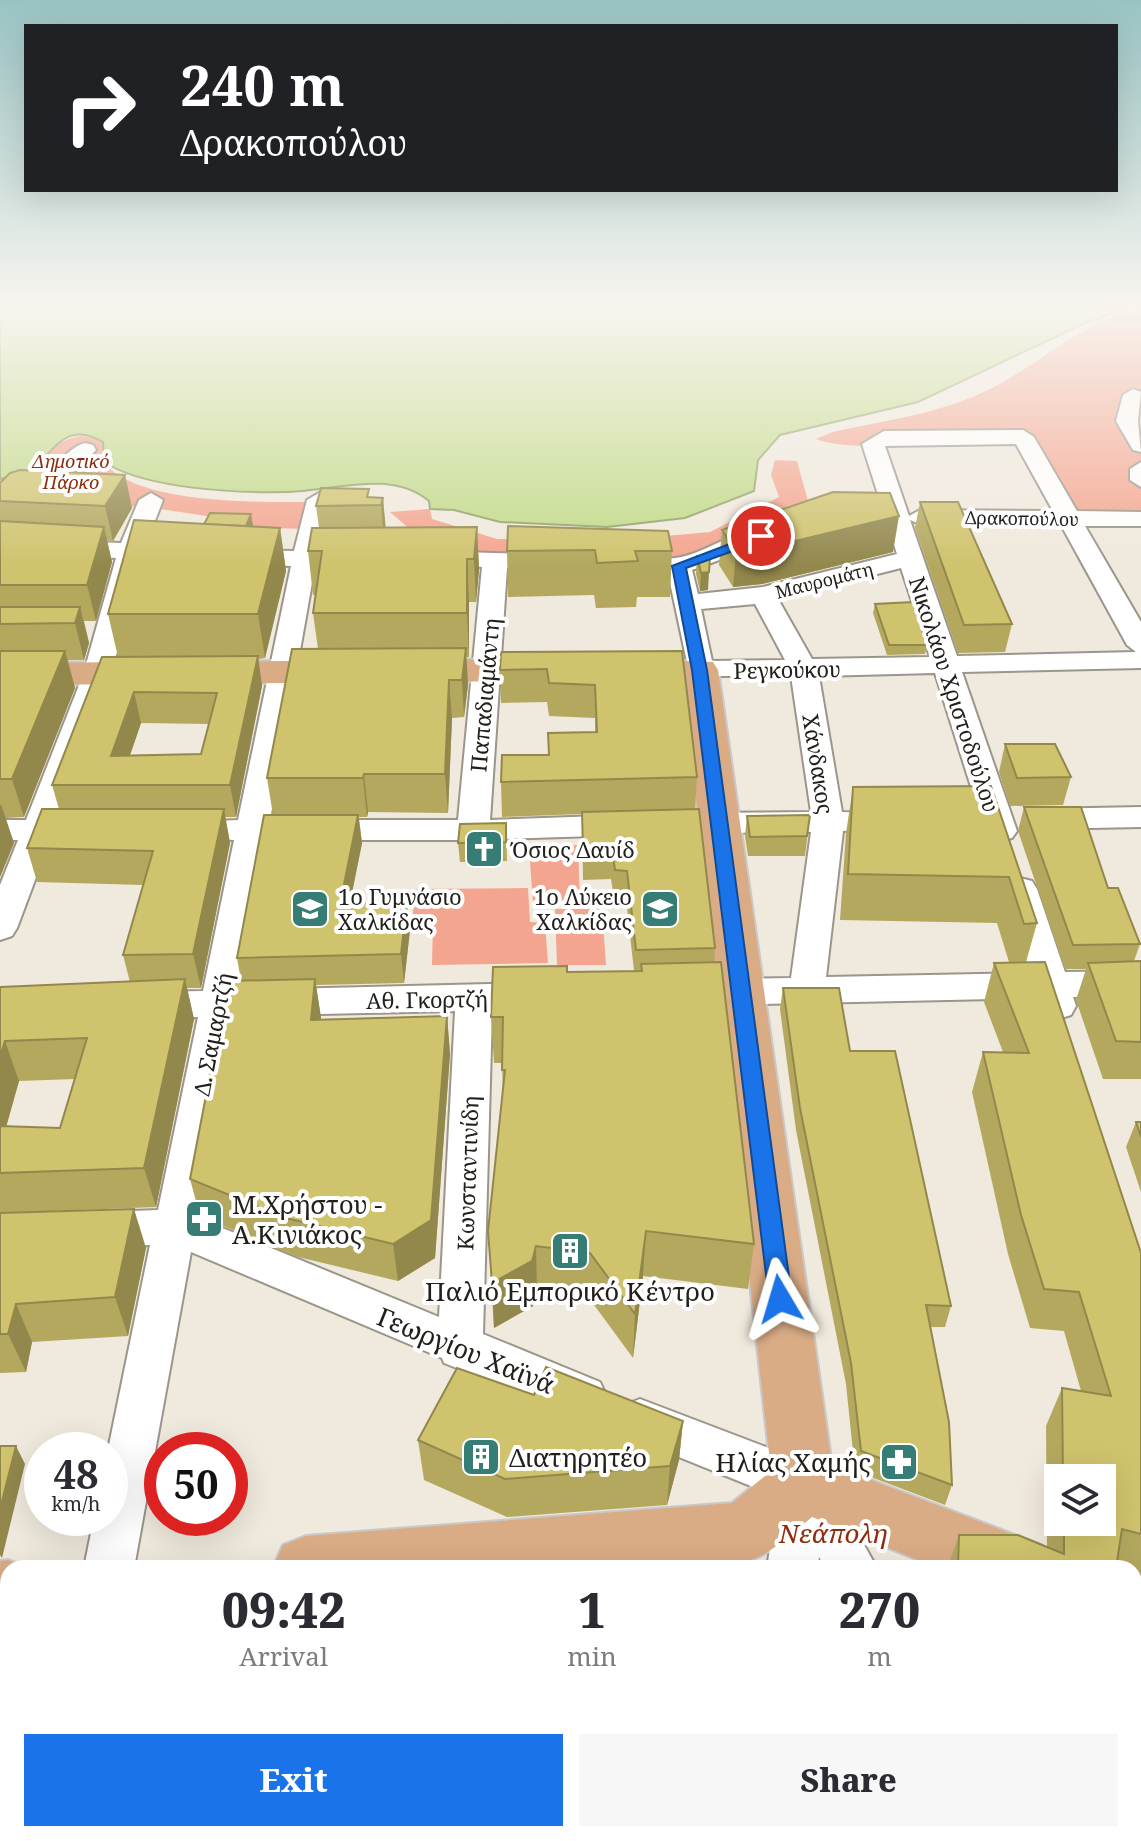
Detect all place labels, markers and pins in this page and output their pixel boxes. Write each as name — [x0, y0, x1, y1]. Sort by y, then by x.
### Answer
pin — [727, 502, 795, 570]
church icon: Όσιος Δαυίδ — [463, 828, 505, 870]
place label: Όσιος Δαυίδ — [510, 834, 635, 864]
place label: 1ο Γυμνάσιο Χαλκίδας — [338, 881, 462, 936]
place label: 1ο Λύκειο Χαλκίδας — [534, 881, 632, 936]
school or university icon: 1ο Γυμνάσιο Χαλκίδας — [289, 888, 331, 930]
school or university icon: 1ο Λύκειο Χαλκίδας — [639, 888, 681, 930]
place label: Μ.Χρήστου - Α.Κινιάκος — [232, 1186, 382, 1252]
pharmacy icon: Μ.Χρήστου - Α.Κινιάκος — [183, 1198, 225, 1240]
building icon: Παλιό Εμπορικό Κέντρο — [549, 1230, 591, 1272]
place label: Παλιό Εμπορικό Κέντρο — [425, 1273, 715, 1309]
building icon: Διατηρητέο — [460, 1436, 502, 1478]
place label: Διατηρητέο — [509, 1439, 647, 1475]
pharmacy icon: Ηλίας Χαμής — [878, 1441, 920, 1483]
place label: Ηλίας Χαμής — [715, 1444, 871, 1480]

